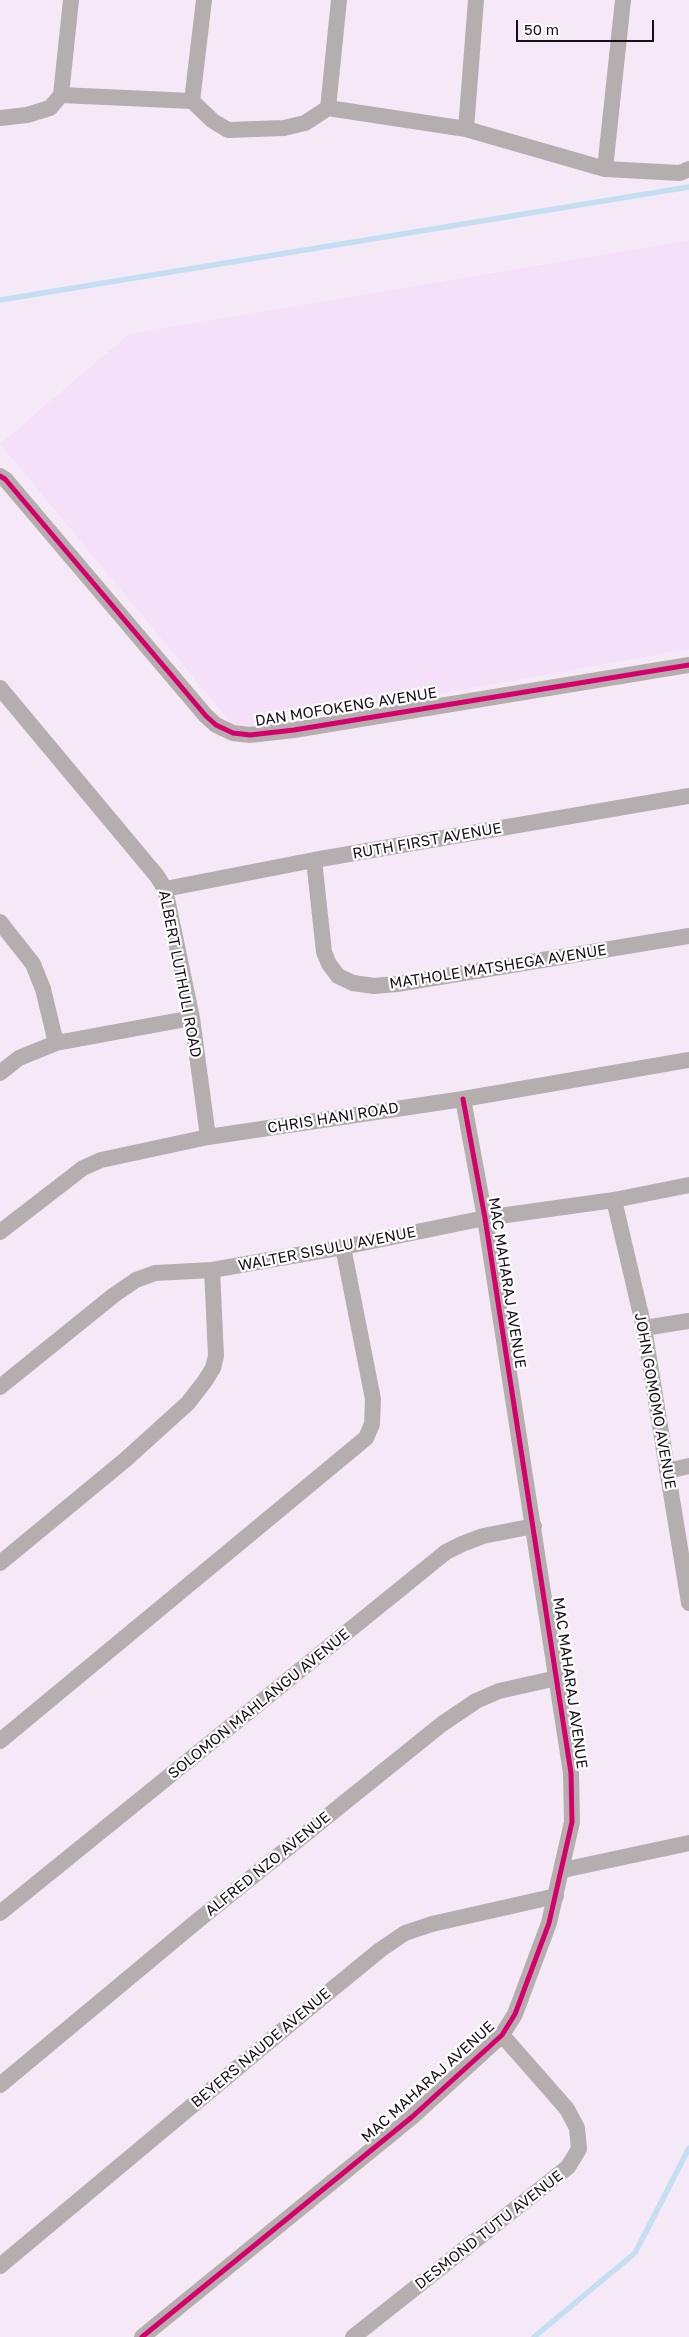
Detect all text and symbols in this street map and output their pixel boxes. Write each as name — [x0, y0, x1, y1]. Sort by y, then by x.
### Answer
scale bar — [519, 10, 656, 42]
text: 50 m — [524, 20, 559, 38]
street label: DAN MOFOKENG AVENUE — [254, 684, 438, 730]
street label: RUTH FIRST AVENUE — [351, 819, 503, 863]
street label: ALBERT LUTHULI ROAD — [155, 889, 205, 1059]
street label: MATHOLE MATSHEGA AVENUE — [388, 941, 608, 993]
street label: CHRIS HANI ROAD — [266, 1099, 400, 1137]
street label: MAC MAHARAJ AVENUE — [485, 1196, 529, 1370]
street label: WALTER SISULU AVENUE — [237, 1223, 417, 1275]
street label: JOHN GOMOMO AVENUE — [631, 1311, 679, 1491]
street label: MAC MAHARAJ AVENUE — [549, 1596, 591, 1770]
street label: SOLOMON MAHLANGU AVENUE — [165, 1625, 353, 1783]
street label: ALFRED NZO AVENUE — [202, 1808, 334, 1920]
street label: BEYERS NAUDE AVENUE — [188, 1984, 334, 2112]
street label: MAC MAHARAJ AVENUE — [358, 2017, 498, 2147]
street label: DESMOND TUTU AVENUE — [412, 2167, 566, 2293]

